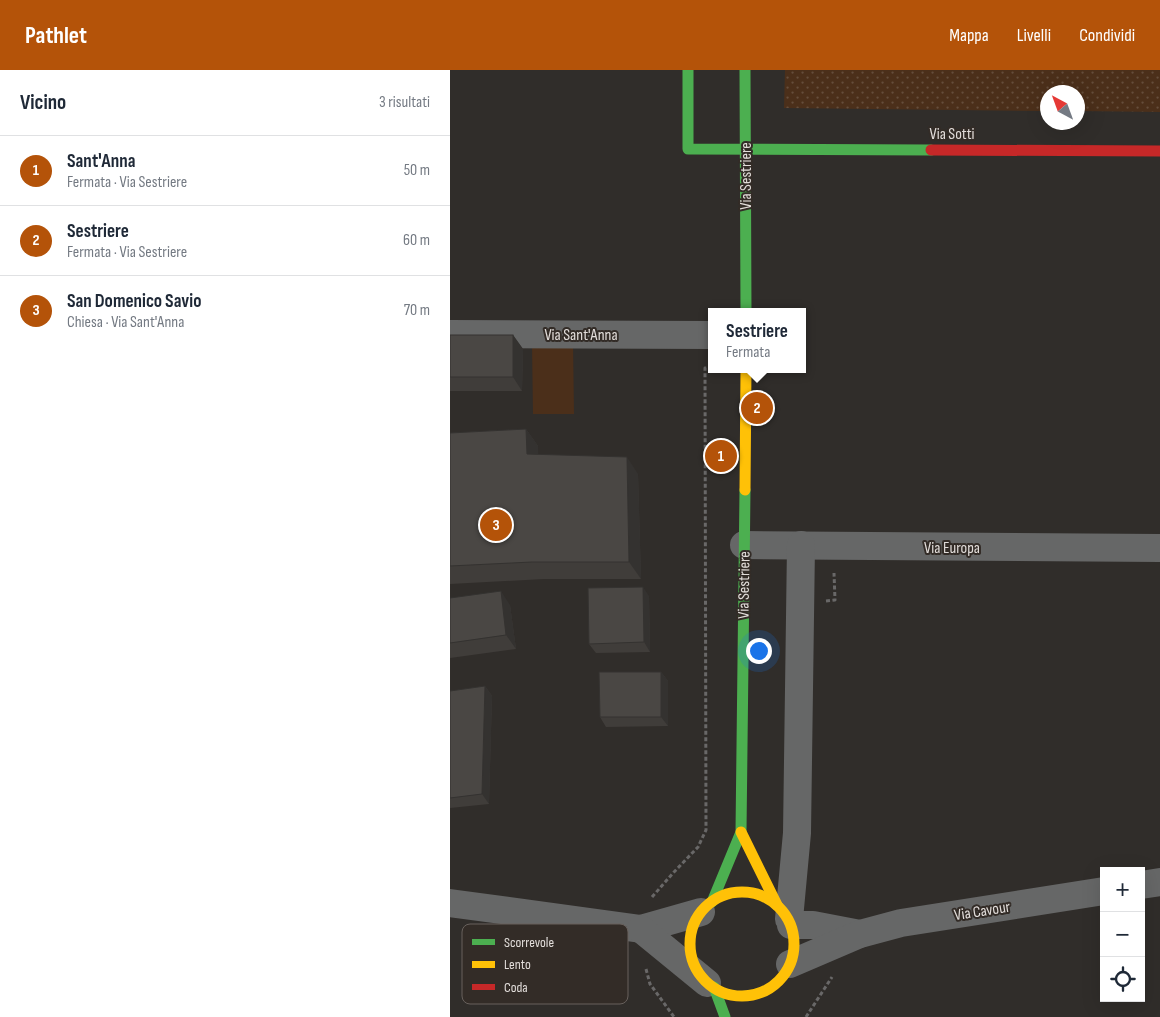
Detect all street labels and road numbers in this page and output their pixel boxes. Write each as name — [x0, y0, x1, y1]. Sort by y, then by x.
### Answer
street label: Via Sotti — [929, 125, 975, 144]
street label: Via Sestriere — [737, 142, 756, 210]
street label: Via Sant'Anna — [544, 326, 618, 345]
street label: Via Europa — [924, 539, 980, 558]
street label: Via Sestriere — [734, 551, 755, 619]
street label: Via Cavour — [953, 898, 1012, 925]

